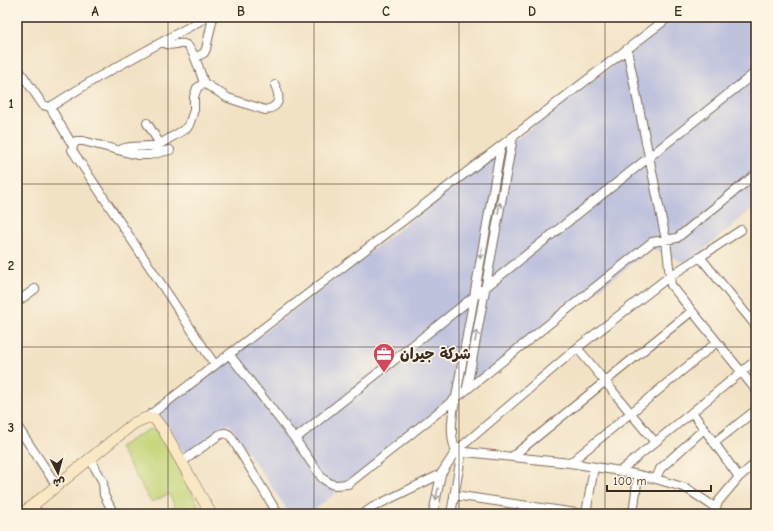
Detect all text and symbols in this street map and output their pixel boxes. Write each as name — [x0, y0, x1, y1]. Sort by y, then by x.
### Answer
text: A — [91, 4, 99, 19]
text: B — [237, 4, 245, 19]
text: C — [382, 4, 390, 19]
text: D — [528, 4, 536, 19]
text: E — [674, 4, 682, 19]
text: 1 — [8, 96, 14, 111]
one-way arrow — [496, 202, 504, 215]
one-way arrow — [477, 246, 485, 259]
text: 2 — [8, 258, 14, 273]
one-way arrow — [472, 330, 480, 343]
office icon: شركة جيران — [371, 341, 397, 374]
place label: شركة جيران — [400, 345, 471, 363]
text: 3 — [8, 420, 14, 435]
north arrow — [38, 453, 78, 493]
scale bar — [607, 467, 711, 493]
text: 100 m — [613, 474, 646, 488]
text: ش — [52, 475, 66, 490]
one-way arrow — [433, 487, 441, 500]

